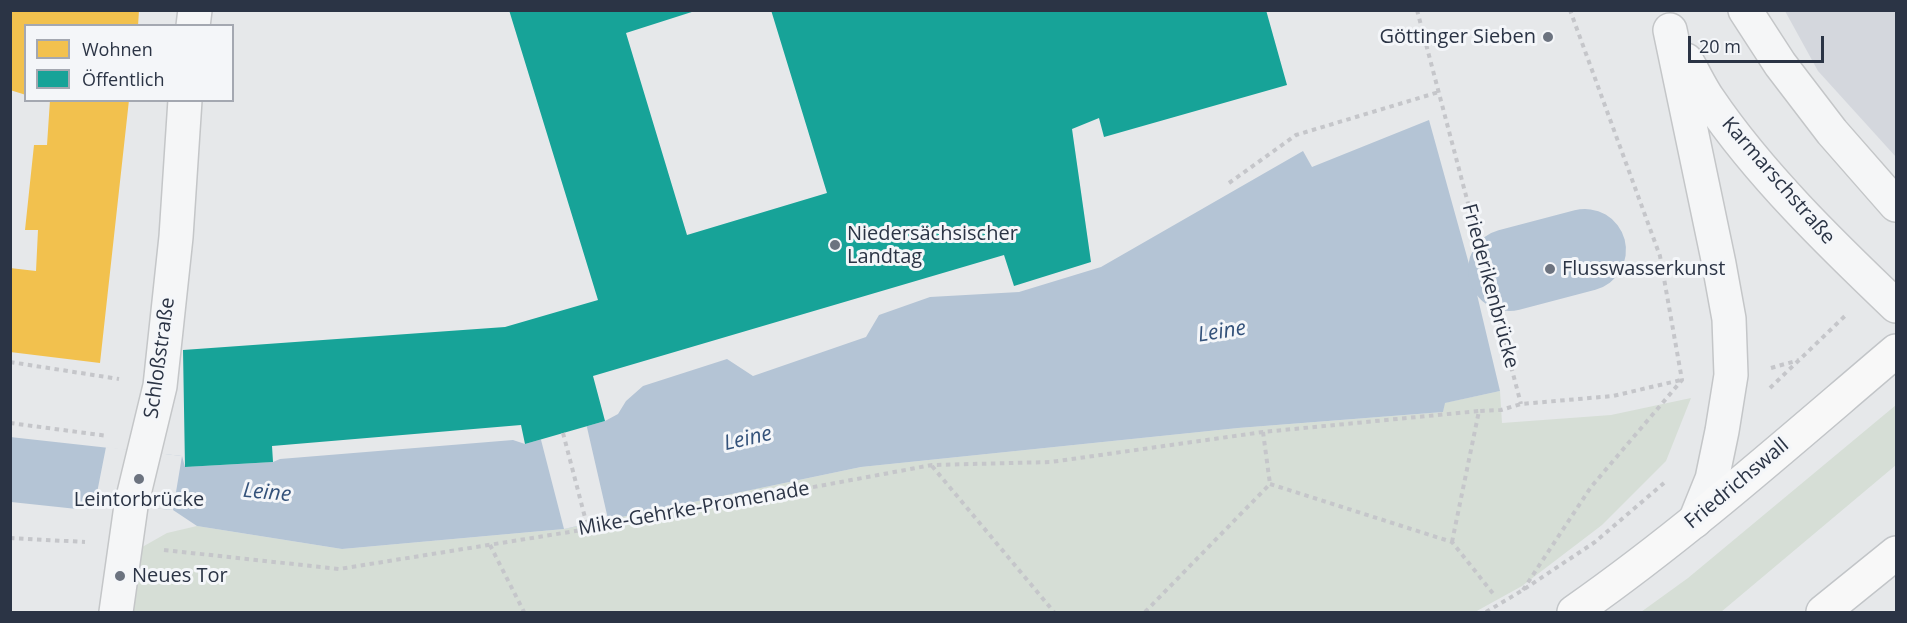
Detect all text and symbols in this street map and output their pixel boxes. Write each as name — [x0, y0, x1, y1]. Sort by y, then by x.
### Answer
legend — [24, 24, 234, 102]
scale bar — [1691, 24, 1828, 62]
place label: Göttinger Sieben — [1379, 25, 1536, 49]
marker: Göttinger Sieben — [1541, 30, 1555, 44]
text: 20 m — [1699, 34, 1741, 58]
text: Wohnen — [82, 37, 153, 61]
text: Öffentlich — [82, 67, 164, 91]
street label: Karmarschstraße — [1716, 113, 1840, 249]
street label: Friederikenbrücke — [1456, 201, 1524, 371]
place label: Niedersächsischer Landtag — [847, 222, 1018, 269]
marker: Niedersächsischer Landtag — [828, 238, 842, 252]
place label: Flusswasserkunst — [1562, 257, 1725, 281]
marker: Flusswasserkunst — [1543, 262, 1557, 276]
street label: Schloßstraße — [140, 296, 180, 420]
water label: Leine — [1196, 316, 1248, 348]
water label: Leine — [722, 421, 774, 457]
street label: Friedrichswall — [1680, 434, 1794, 534]
marker: Leintorbrücke — [132, 472, 146, 486]
street label: Mike-Gehrke-Promenade — [576, 477, 812, 541]
water label: Leine — [242, 478, 292, 508]
place label: Leintorbrücke — [74, 488, 204, 512]
place label: Neues Tor — [132, 564, 228, 588]
marker: Neues Tor — [113, 569, 127, 583]

